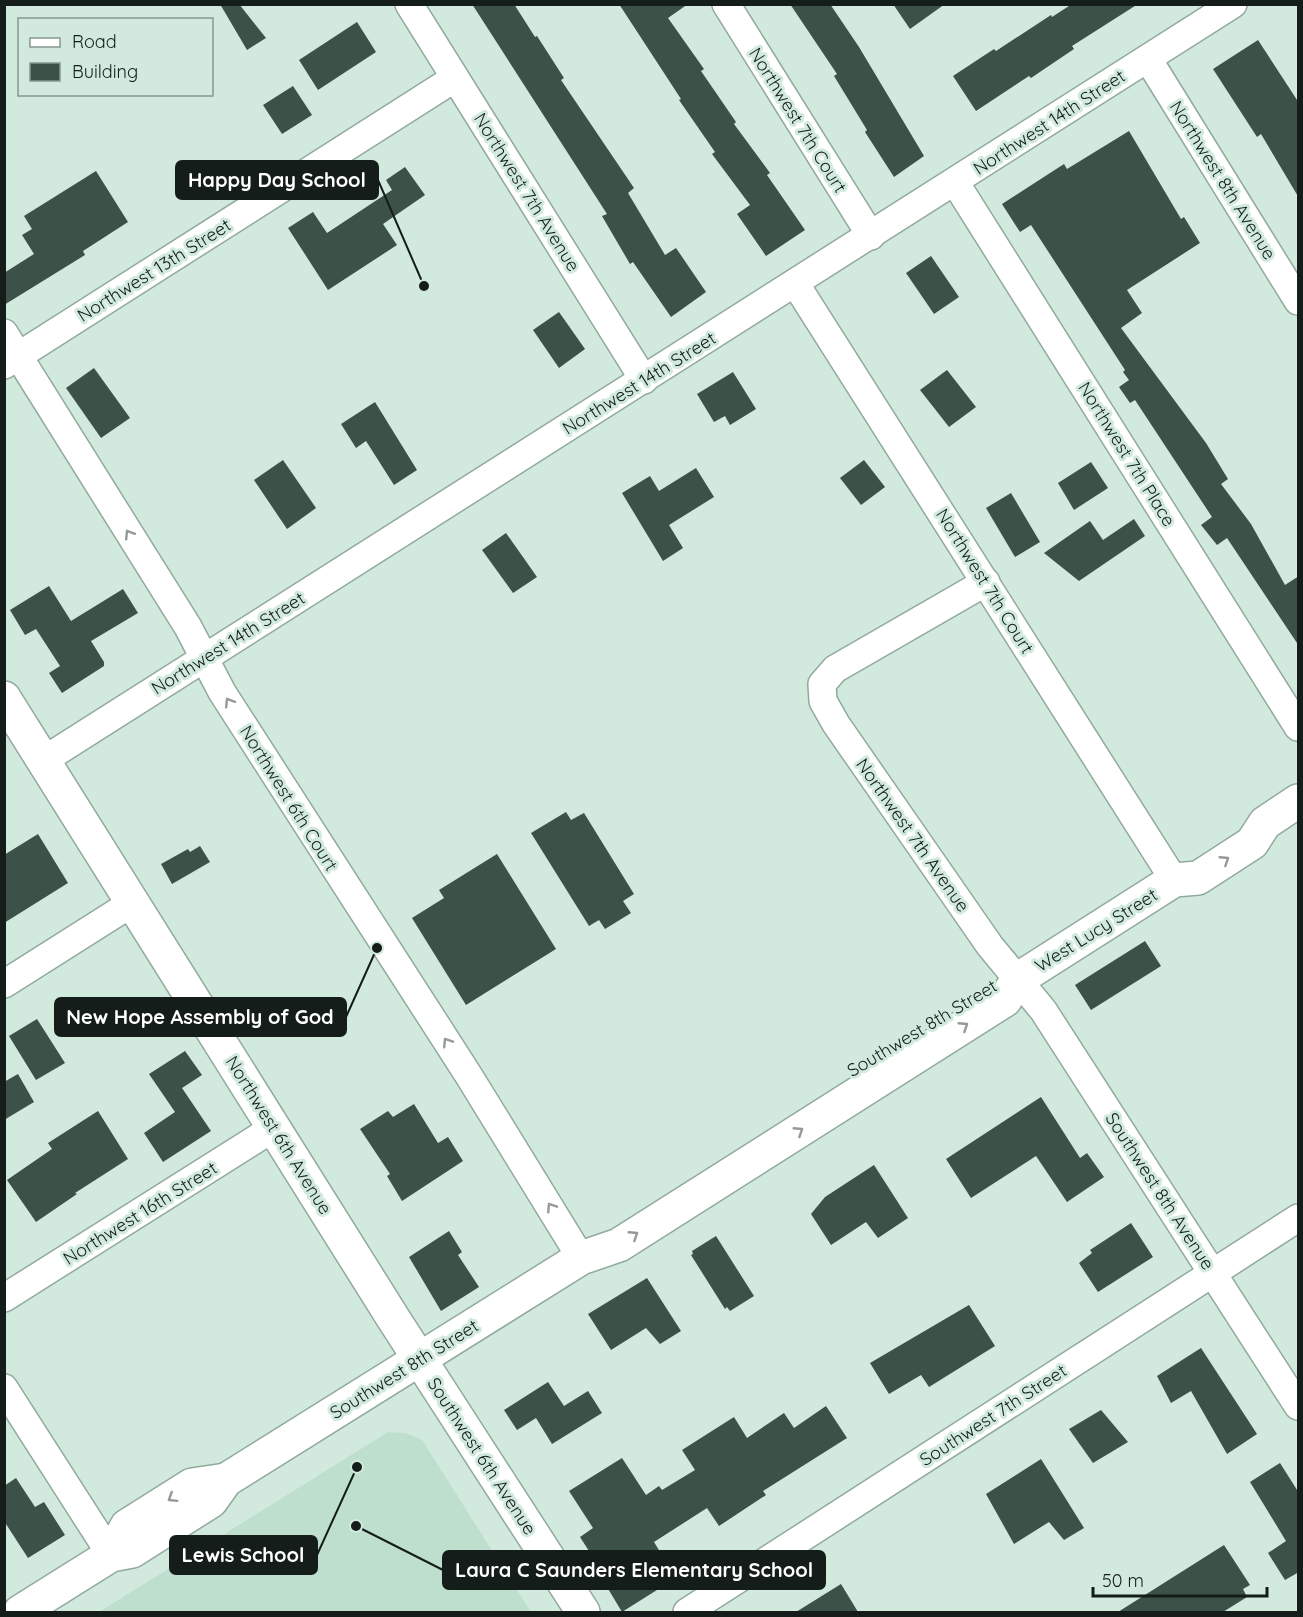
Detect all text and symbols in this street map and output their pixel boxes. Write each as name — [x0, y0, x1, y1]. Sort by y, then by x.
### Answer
legend — [18, 18, 213, 96]
text: Road — [72, 30, 117, 53]
street label: Northwest 7th Court — [744, 43, 852, 197]
text: Building — [72, 60, 138, 83]
street label: Northwest 14th Street — [969, 64, 1129, 180]
street label: Northwest 8th Avenue — [1165, 96, 1281, 264]
street label: Northwest 7th Avenue — [469, 109, 585, 275]
callout: Happy Day School — [176, 161, 378, 199]
text: Happy Day School — [188, 167, 366, 192]
street label: Northwest 13th Street — [73, 213, 235, 327]
street label: Northwest 14th Street — [558, 326, 720, 440]
street label: Northwest 7th Place — [1073, 377, 1181, 531]
street label: Northwest 7th Court — [931, 504, 1039, 658]
one-way arrow — [124, 530, 136, 540]
street label: Northwest 14th Street — [147, 586, 309, 700]
one-way arrow — [225, 697, 236, 708]
street label: Northwest 6th Court — [235, 721, 343, 875]
street label: Northwest 7th Avenue — [851, 754, 975, 916]
one-way arrow — [1219, 856, 1229, 868]
street label: West Lucy Street — [1030, 883, 1162, 977]
street label: Southwest 8th Street — [843, 974, 1001, 1082]
callout: New Hope Assembly of God — [55, 998, 346, 1036]
text: New Hope Assembly of God — [66, 1004, 334, 1029]
one-way arrow — [957, 1022, 968, 1033]
one-way arrow — [444, 1038, 455, 1049]
street label: Northwest 6th Avenue — [221, 1051, 337, 1219]
street label: Southwest 8th Avenue — [1100, 1108, 1220, 1274]
one-way arrow — [792, 1127, 803, 1138]
street label: Northwest 16th Street — [59, 1156, 221, 1270]
one-way arrow — [547, 1203, 558, 1214]
one-way arrow — [628, 1231, 639, 1242]
street label: Southwest 8th Street — [325, 1314, 483, 1424]
street label: Southwest 7th Street — [915, 1359, 1071, 1471]
street label: Southwest 6th Avenue — [422, 1373, 542, 1539]
one-way arrow — [168, 1490, 178, 1502]
callout: Lewis School — [170, 1536, 317, 1574]
text: Lewis School — [182, 1542, 304, 1567]
callout: Laura C Saunders Elementary School — [443, 1551, 825, 1589]
text: Laura C Saunders Elementary School — [455, 1557, 813, 1582]
scale bar — [1093, 1560, 1267, 1598]
text: 50 m — [1102, 1569, 1144, 1592]

